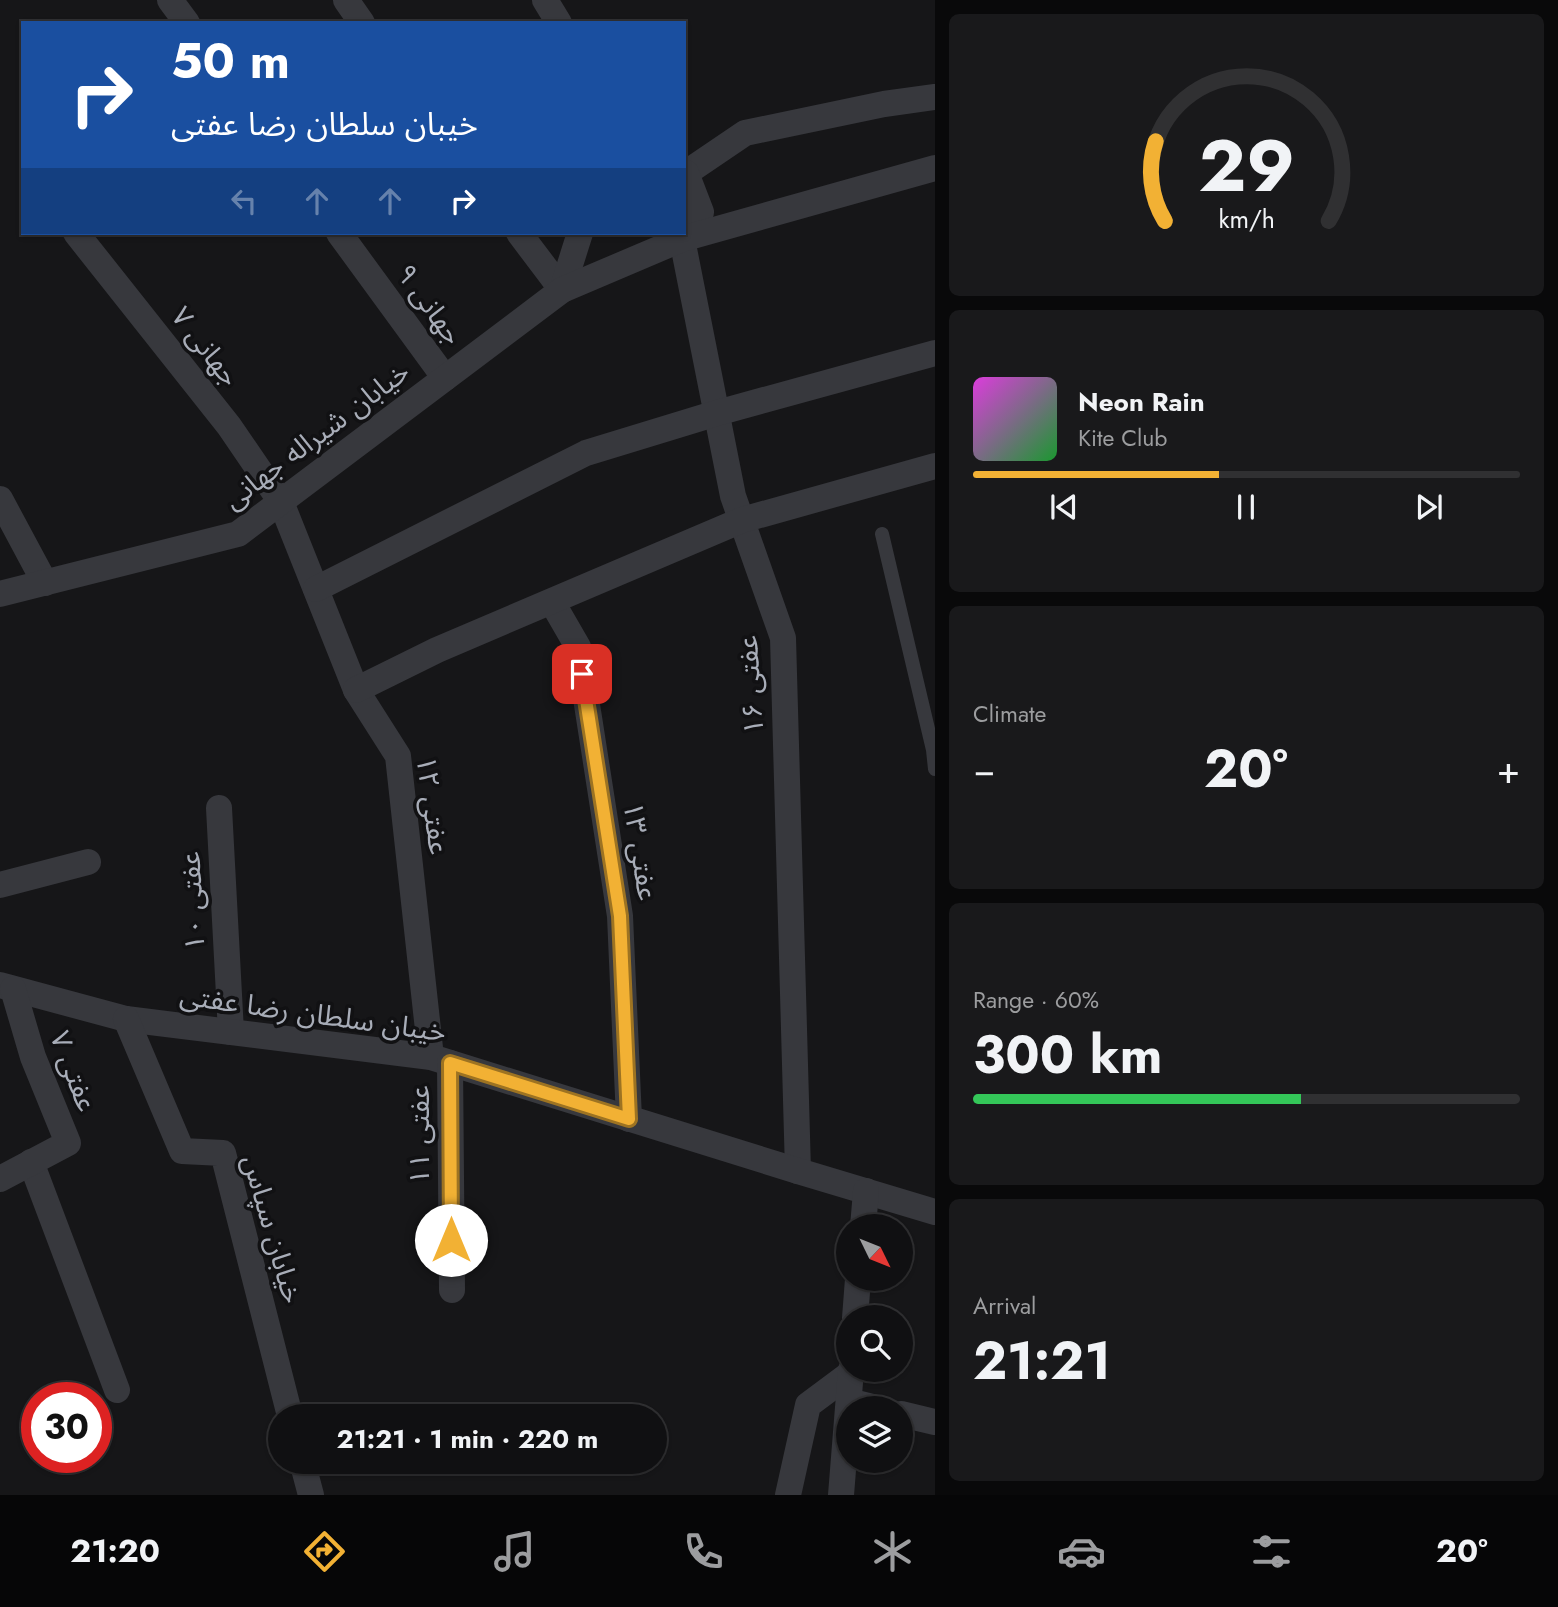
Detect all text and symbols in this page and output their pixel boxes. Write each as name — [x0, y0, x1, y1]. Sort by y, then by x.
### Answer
text: 50 m — [171, 26, 290, 96]
icon: right — [56, 49, 147, 140]
text: خیبان سلطان رضا عفتی — [171, 101, 478, 147]
text: 29 — [1198, 113, 1295, 218]
icon: left — [225, 182, 263, 220]
icon: ahead — [298, 182, 336, 220]
icon: ahead — [371, 182, 409, 220]
icon: right — [444, 182, 482, 220]
text: km/h — [1218, 201, 1275, 237]
street label: جهانی ۹ — [386, 255, 473, 353]
street label: جهانی ۷ — [161, 298, 250, 395]
street label: خیابان شیراله جهانی — [214, 352, 418, 519]
text: Neon Rain — [1078, 383, 1205, 421]
text: Kite Club — [1078, 421, 1167, 455]
icon: previous — [1045, 488, 1083, 526]
icon: pause — [1227, 488, 1265, 526]
icon: next — [1410, 488, 1448, 526]
street label: عفتی ۱۶ — [727, 634, 774, 736]
pin — [552, 644, 612, 704]
icon: arrive — [563, 655, 601, 693]
text: Climate — [973, 697, 1046, 731]
text: 20° — [1204, 731, 1288, 807]
text: − — [973, 742, 995, 797]
text: + — [1497, 742, 1520, 797]
street label: عفتی ۱۲ — [405, 753, 460, 857]
street label: عفتی ۱۳ — [612, 799, 669, 903]
street label: عفتی ۱۰ — [169, 850, 216, 952]
street label: خیبان سلطان رضا عفتی — [177, 975, 449, 1052]
text: Range · 60% — [973, 983, 1099, 1017]
text: 300 km — [973, 1017, 1162, 1093]
street label: عفتی ۷ — [39, 1025, 108, 1117]
street label: عفتی ۱۱ — [399, 1085, 440, 1185]
street label: خیابان سپاس — [232, 1150, 313, 1308]
position arrow — [414, 1203, 488, 1277]
north arrow — [836, 1214, 914, 1292]
map controls — [836, 1214, 913, 1473]
text: Arrival — [973, 1289, 1036, 1323]
button: search — [836, 1305, 913, 1382]
text: 21:21 — [973, 1323, 1111, 1399]
speed limit sign: 30 — [21, 1382, 112, 1473]
button: layers — [836, 1396, 913, 1473]
text: 21:21 · 1 min · 220 m — [337, 1420, 598, 1458]
icon: directions — [300, 1527, 349, 1576]
icon: music — [490, 1527, 539, 1576]
icon: phone — [679, 1527, 728, 1576]
icon: climate — [868, 1527, 917, 1576]
icon: car — [1057, 1527, 1106, 1576]
icon: filters — [1247, 1527, 1296, 1576]
text: 21:20 — [70, 1528, 160, 1574]
text: 20° — [1436, 1528, 1488, 1574]

